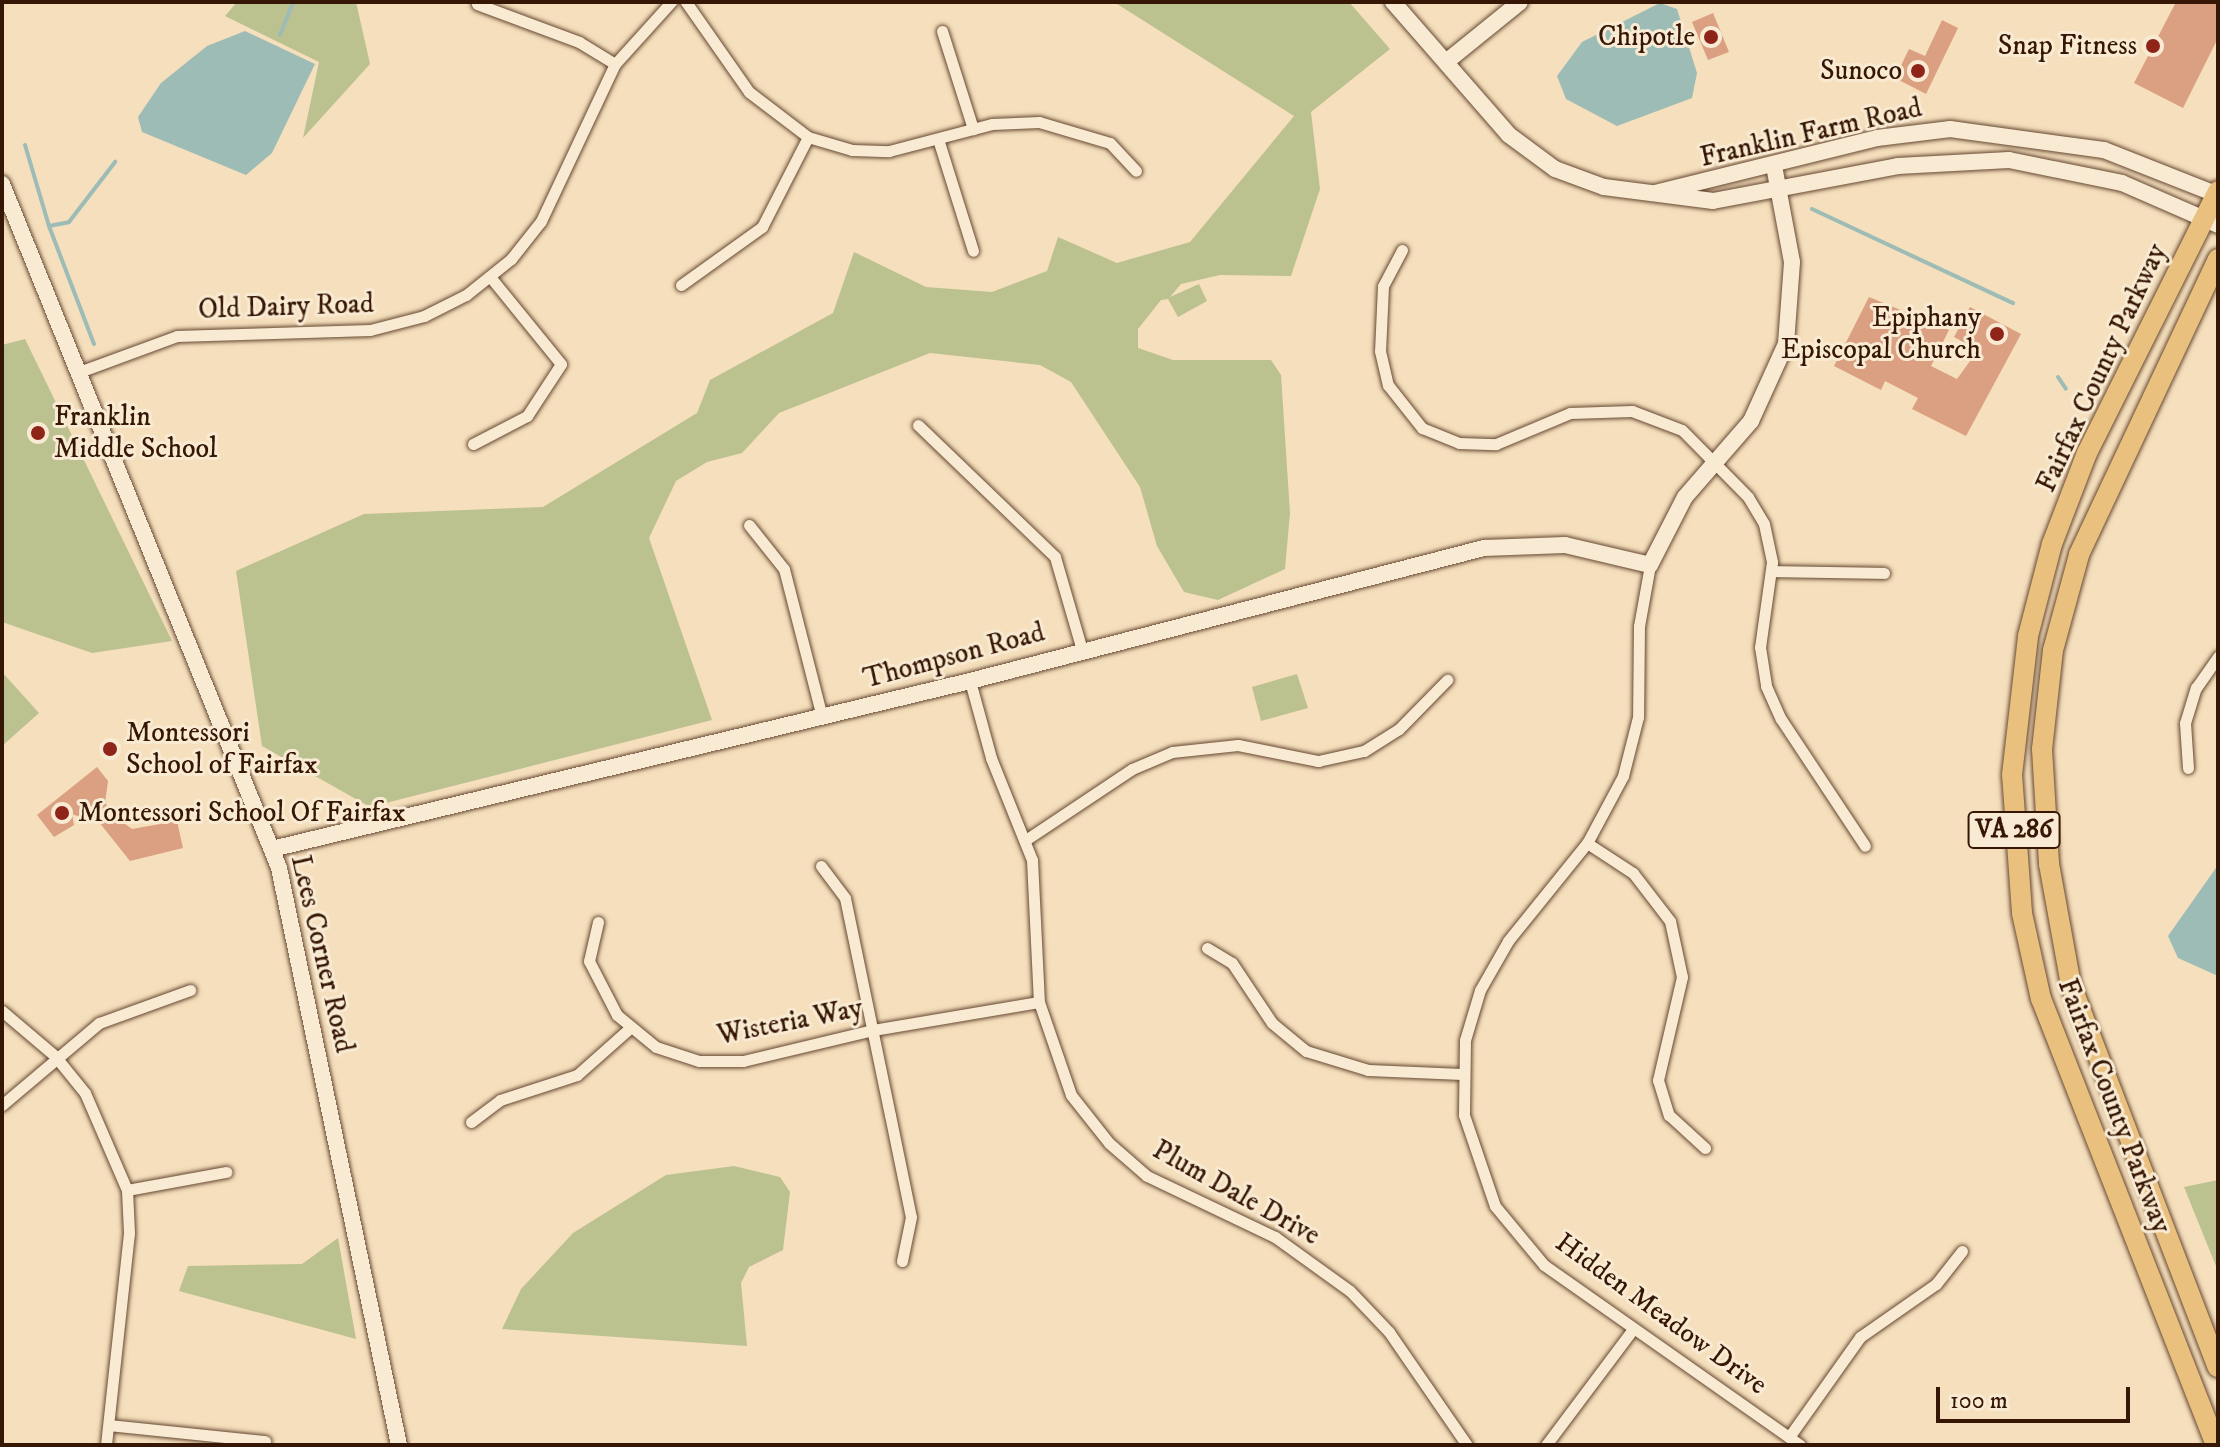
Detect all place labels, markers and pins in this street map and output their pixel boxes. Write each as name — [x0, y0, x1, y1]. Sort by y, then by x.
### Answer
place label: Chipotle — [1598, 20, 1695, 54]
marker: Chipotle — [1702, 28, 1720, 46]
place label: Snap Fitness — [1998, 29, 2137, 63]
marker: Snap Fitness — [2144, 37, 2162, 55]
place label: Sunoco — [1820, 54, 1902, 88]
marker: Sunoco — [1909, 62, 1927, 80]
place label: Epiphany Episcopal Church — [1781, 301, 1981, 367]
marker: Epiphany Episcopal Church — [1988, 325, 2006, 343]
place label: Franklin Middle School — [54, 400, 218, 466]
marker: Franklin Middle School — [29, 424, 47, 442]
place label: Montessori School of Fairfax — [126, 716, 318, 782]
marker: Montessori School of Fairfax — [101, 740, 119, 758]
place label: Montessori School Of Fairfax — [78, 796, 406, 830]
marker: Montessori School Of Fairfax — [53, 804, 71, 822]

